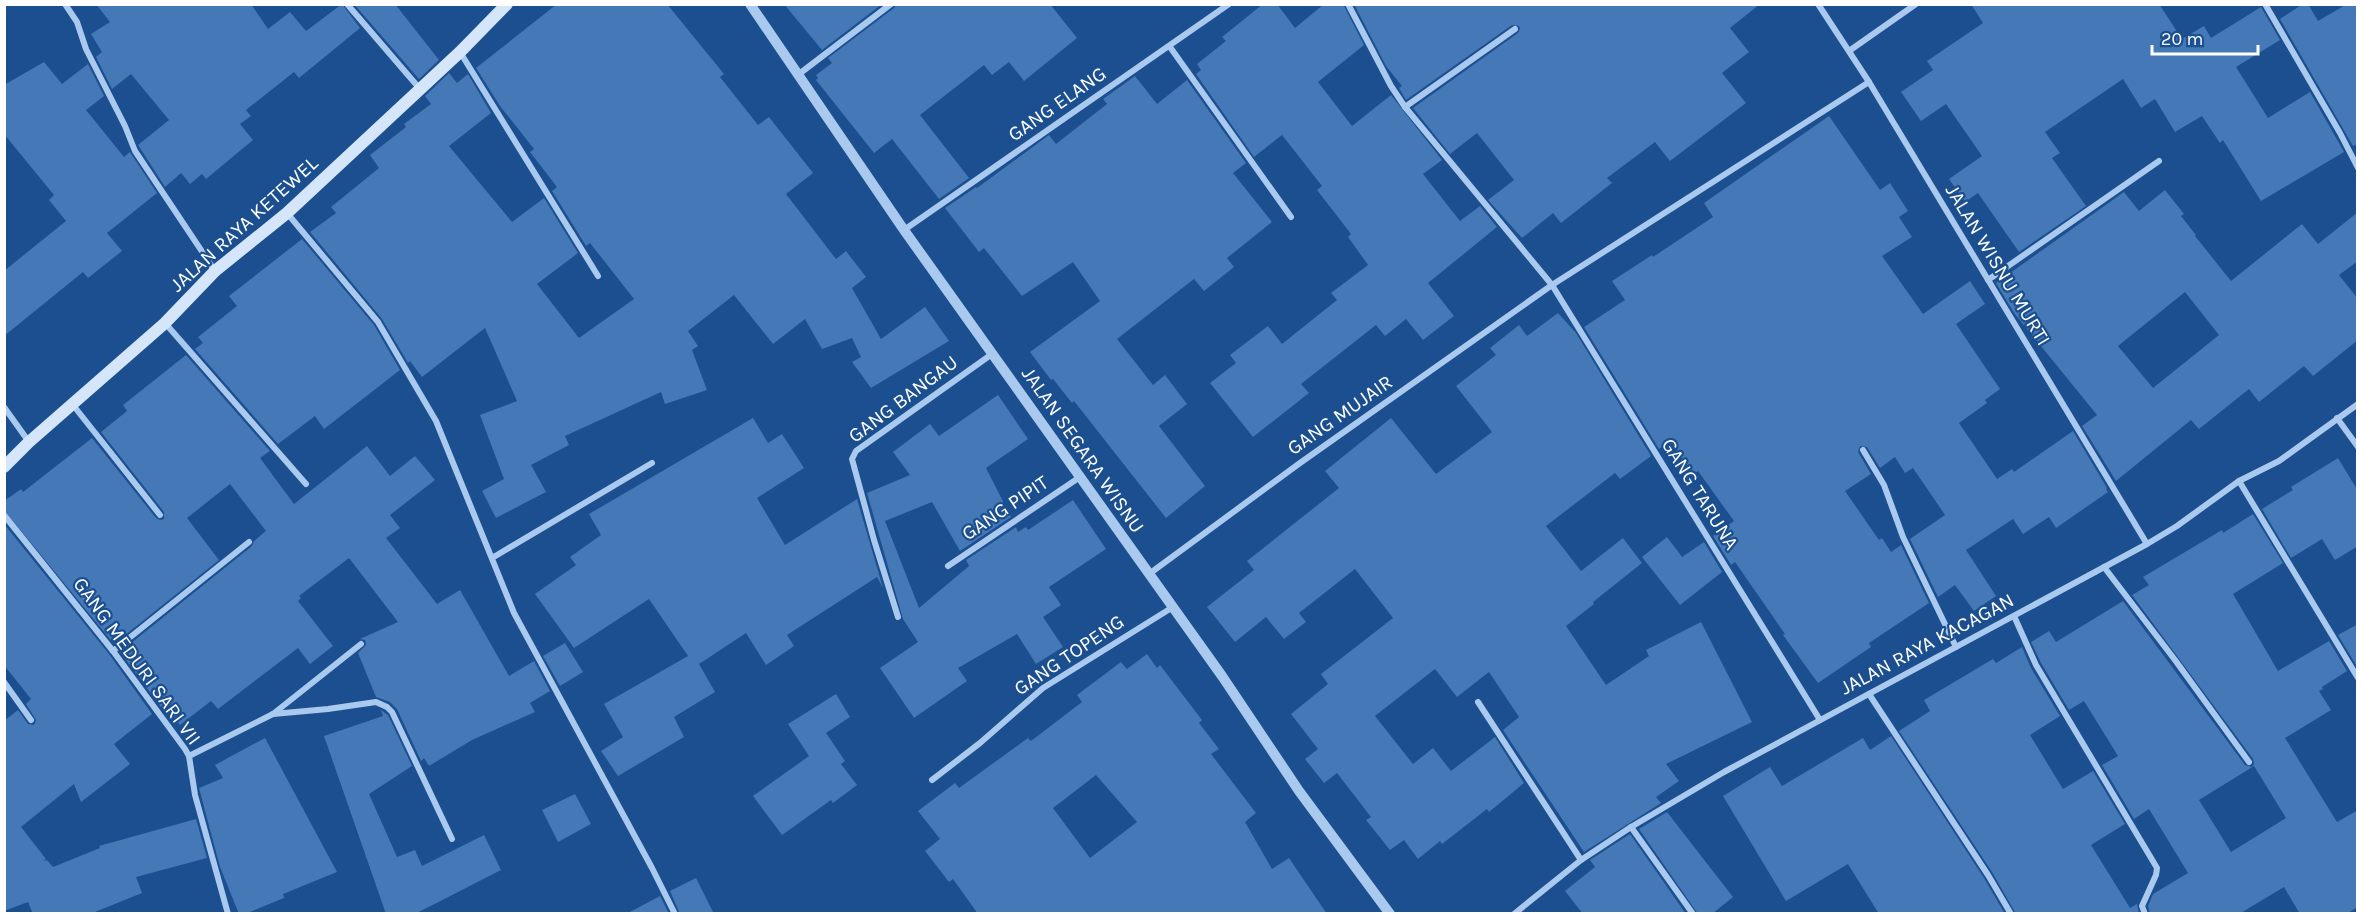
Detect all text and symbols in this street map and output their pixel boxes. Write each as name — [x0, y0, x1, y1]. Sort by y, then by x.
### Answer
scale bar — [2152, 18, 2258, 56]
text: 20 m — [2161, 28, 2203, 50]
street label: GANG ELANG — [1004, 62, 1110, 146]
street label: JALAN RAYA KETEWEL — [165, 151, 323, 296]
street label: JALAN WISNU MURTI — [1941, 180, 2055, 350]
street label: GANG BANGAU — [844, 350, 962, 448]
street label: JALAN SEGARA WISNU — [1017, 363, 1149, 537]
street label: GANG MUJAIR — [1283, 370, 1397, 460]
street label: GANG TARUNA — [1657, 434, 1743, 554]
street label: GANG PIPIT — [958, 471, 1052, 545]
street label: GANG MEDURI SARI VII — [69, 573, 205, 749]
street label: JALAN RAYA KACAGAN — [1836, 588, 2018, 700]
street label: GANG TOPENG — [1010, 610, 1128, 700]

